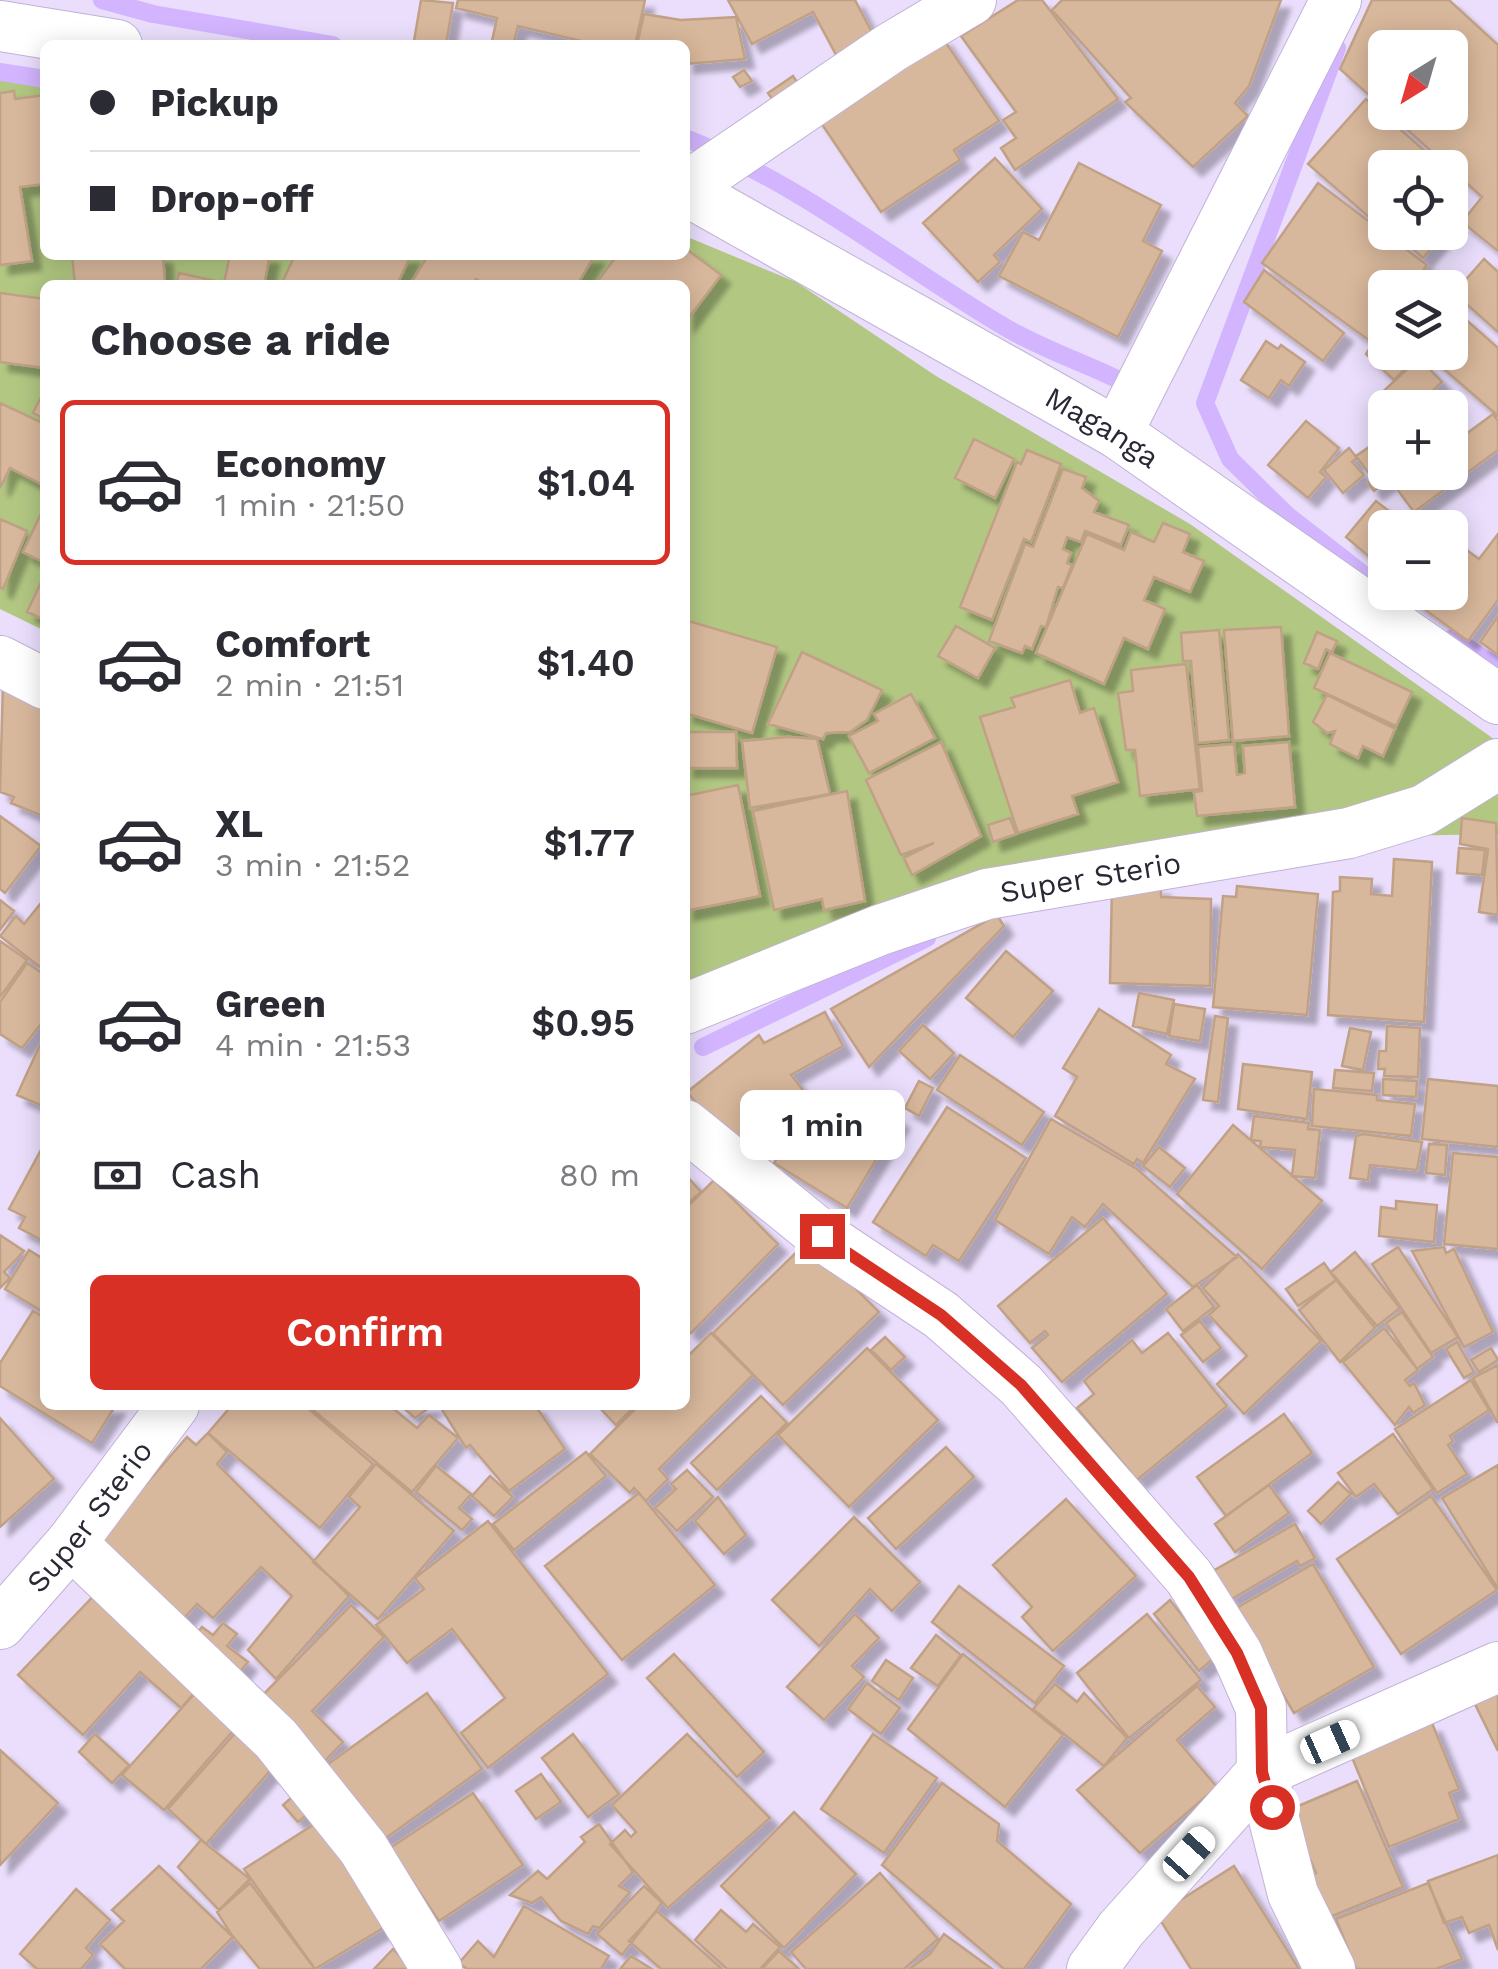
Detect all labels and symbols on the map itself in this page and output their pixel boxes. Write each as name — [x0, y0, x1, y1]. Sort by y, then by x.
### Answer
north arrow — [1368, 30, 1468, 130]
street label: Maganga — [1039, 379, 1166, 475]
street label: Super Sterio — [997, 844, 1183, 909]
callout: 1 min — [740, 1091, 904, 1161]
route end — [800, 1214, 845, 1259]
street label: Super Sterio — [19, 1433, 159, 1599]
car — [1296, 1716, 1364, 1768]
route start — [1250, 1785, 1295, 1830]
car — [1158, 1822, 1220, 1886]

